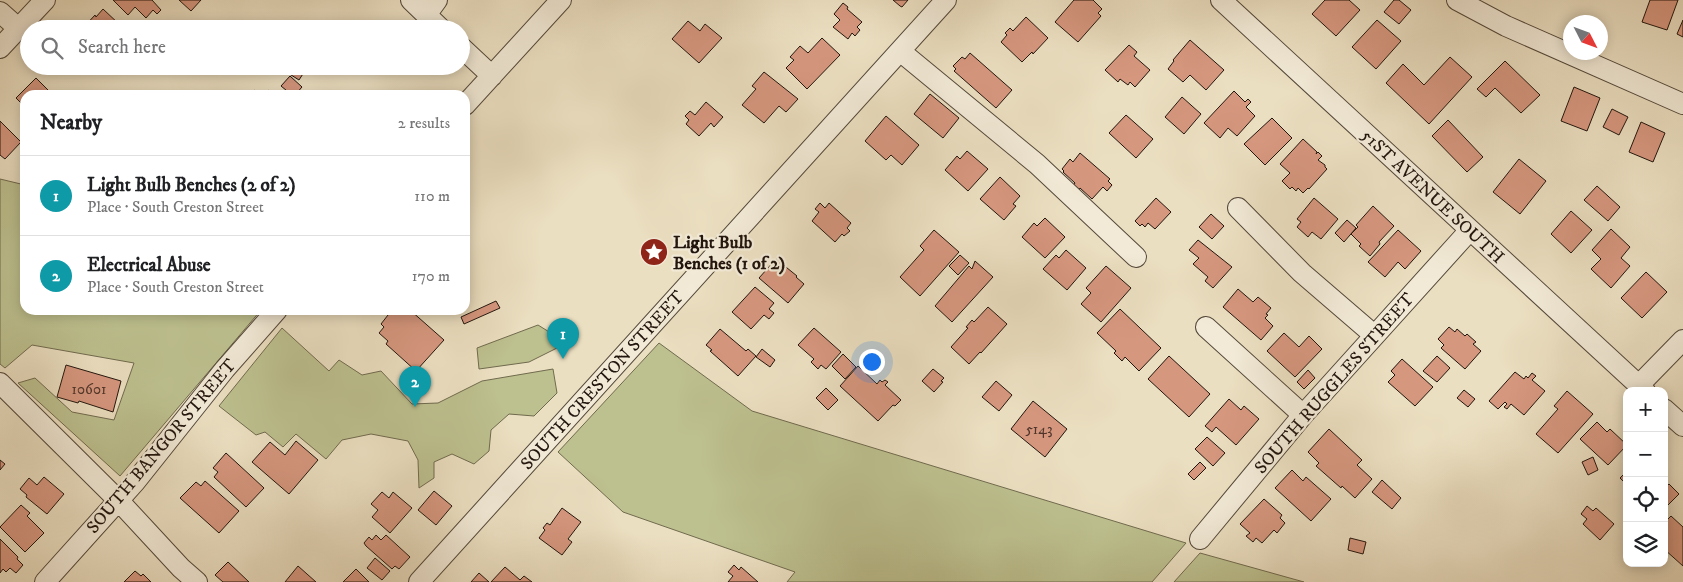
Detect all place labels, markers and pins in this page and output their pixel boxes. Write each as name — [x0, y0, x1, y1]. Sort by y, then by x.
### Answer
place label: Light Bulb Benches (1 of 2) — [673, 232, 785, 275]
place icon: Light Bulb Benches (1 of 2) — [639, 237, 669, 267]
pin: 1 — [547, 318, 579, 359]
pin: 2 — [399, 366, 431, 407]

